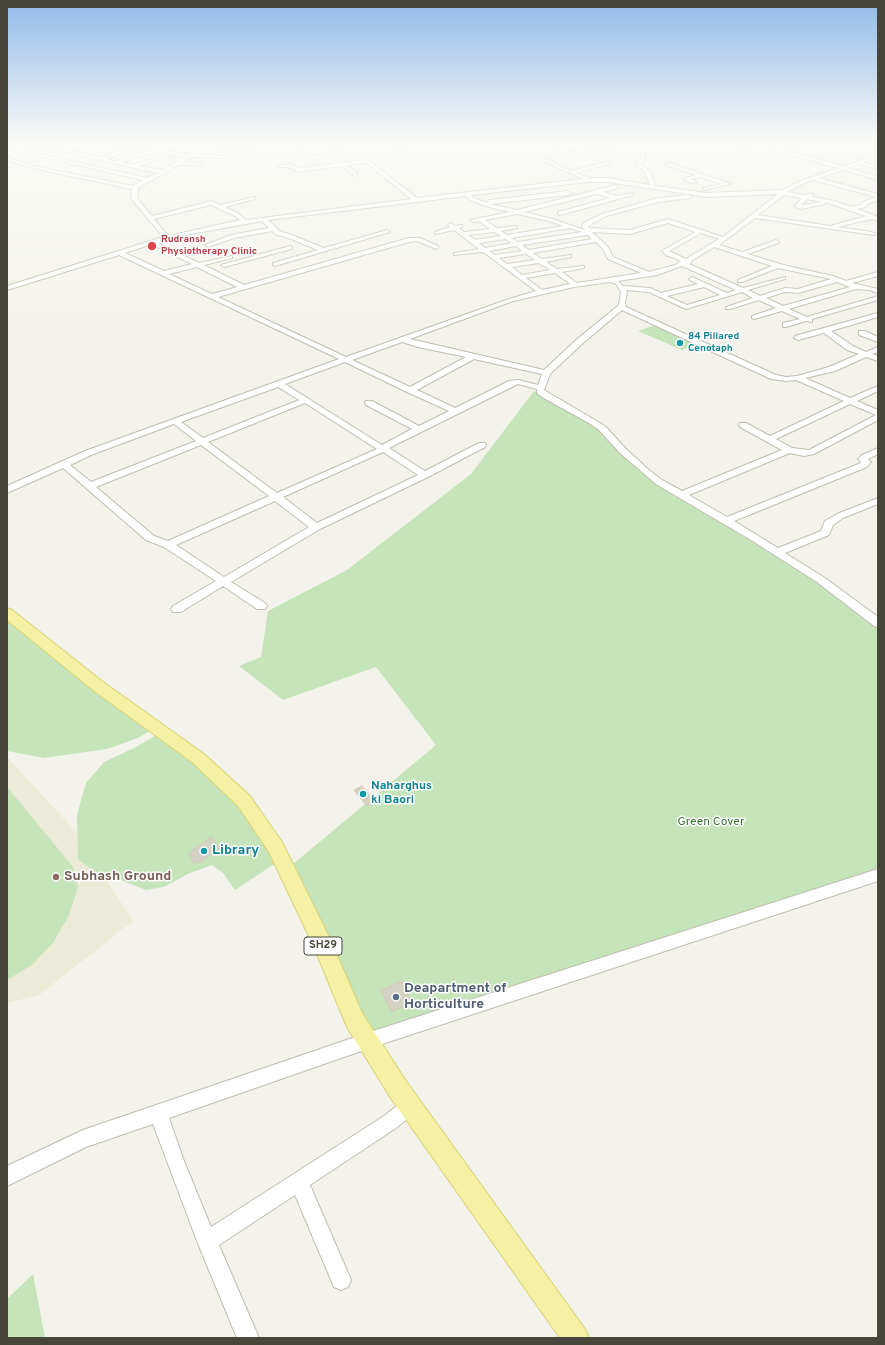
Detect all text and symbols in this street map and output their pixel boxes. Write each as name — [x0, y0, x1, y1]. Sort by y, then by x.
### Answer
place label: Rudransh Physiotherapy Clinic — [161, 234, 257, 258]
marker: Rudransh Physiotherapy Clinic — [146, 240, 158, 252]
place label: 84 Pillared Cenotaph — [688, 331, 739, 354]
marker: 84 Pillared Cenotaph — [675, 338, 685, 348]
place label: Naharghus ki Baori — [371, 780, 432, 808]
marker: Naharghus ki Baori — [358, 789, 368, 799]
park label: Green Cover — [677, 816, 745, 830]
place label: Library — [212, 843, 259, 859]
marker: Library — [199, 846, 209, 856]
place label: Subhash Ground — [64, 869, 171, 885]
marker: Subhash Ground — [51, 872, 61, 882]
road number: SH29 — [304, 937, 342, 955]
place label: Deapartment of Horticulture — [404, 981, 506, 1014]
marker: Deapartment of Horticulture — [391, 992, 401, 1002]

